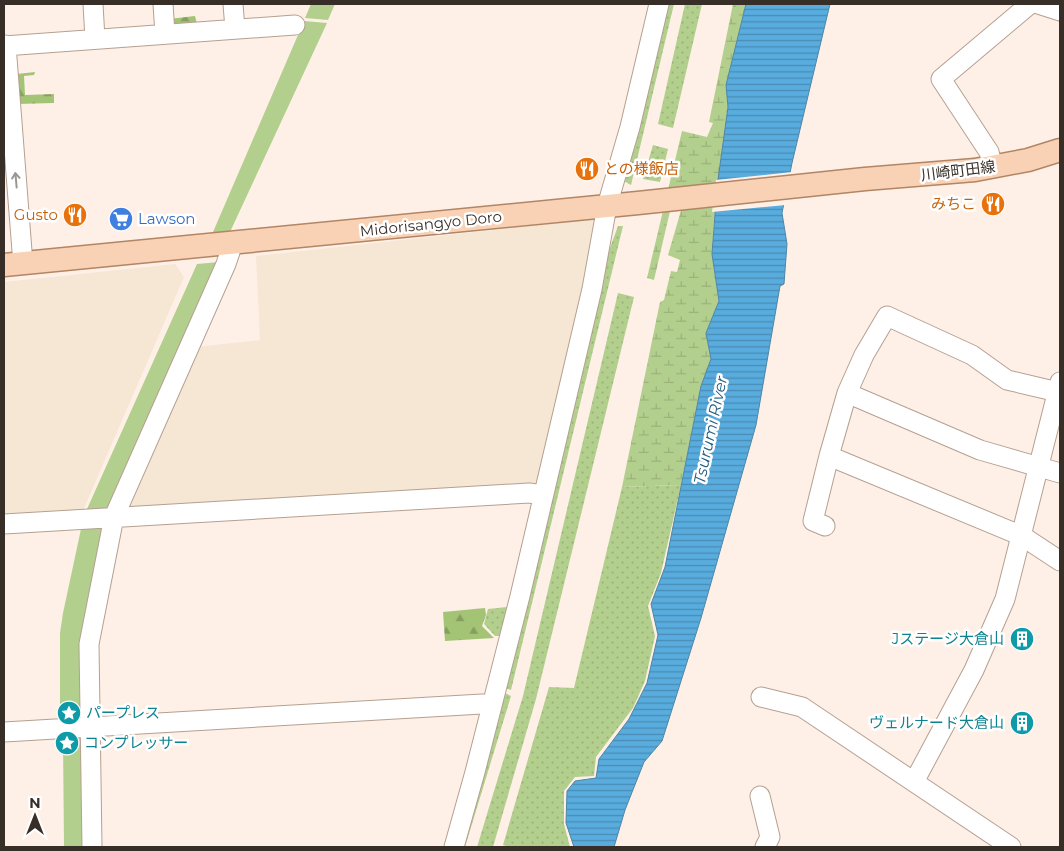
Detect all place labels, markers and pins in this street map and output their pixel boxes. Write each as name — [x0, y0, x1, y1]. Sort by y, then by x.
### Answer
restaurant icon: との様飯店 — [574, 156, 600, 182]
place label: との様飯店 — [604, 159, 679, 178]
restaurant icon: みちこ — [980, 191, 1006, 217]
place label: みちこ — [931, 194, 976, 213]
restaurant icon: Gusto — [62, 202, 88, 228]
place label: Gusto — [14, 205, 58, 224]
supermarket icon: Lawson — [108, 206, 134, 232]
place label: Lawson — [138, 209, 196, 228]
building icon: Jステージ大倉山 — [1009, 626, 1035, 652]
place label: Jステージ大倉山 — [891, 629, 1004, 648]
place icon: パープレス — [56, 700, 82, 726]
place label: パープレス — [86, 703, 160, 722]
building icon: ヴェルナード大倉山 — [1009, 710, 1035, 736]
place label: ヴェルナード大倉山 — [869, 713, 1004, 732]
place icon: コンプレッサー — [54, 730, 80, 756]
place label: コンプレッサー — [84, 733, 189, 752]

